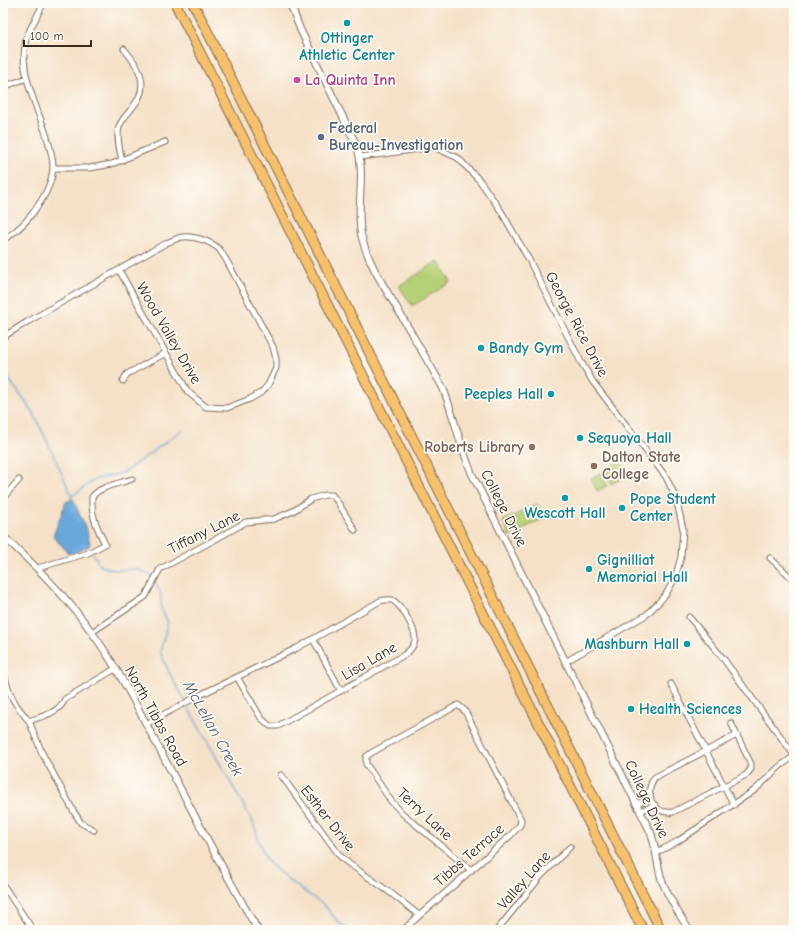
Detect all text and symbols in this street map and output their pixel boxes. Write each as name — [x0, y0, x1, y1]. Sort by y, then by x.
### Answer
marker: Ottinger Athletic Center — [342, 18, 352, 28]
scale bar — [24, 22, 91, 48]
text: 100 m — [30, 29, 63, 43]
place label: Ottinger Athletic Center — [299, 29, 395, 64]
place label: La Quinta Inn — [305, 71, 396, 89]
marker: La Quinta Inn — [292, 75, 302, 85]
place label: Federal Bureau-Investigation — [329, 119, 463, 154]
marker: Federal Bureau-Investigation — [316, 132, 326, 142]
street label: George Rice Drive — [542, 268, 613, 380]
street label: Wood Valley Drive — [133, 279, 206, 387]
place label: Bandy Gym — [489, 339, 563, 357]
marker: Bandy Gym — [476, 343, 486, 353]
place label: Peeples Hall — [464, 385, 543, 403]
marker: Peeples Hall — [546, 389, 556, 399]
place label: Sequoya Hall — [588, 429, 672, 447]
marker: Sequoya Hall — [575, 433, 585, 443]
place label: Roberts Library — [424, 438, 524, 456]
marker: Roberts Library — [527, 442, 537, 452]
place label: Dalton State College — [602, 448, 681, 483]
marker: Dalton State College — [589, 461, 599, 471]
street label: College Drive — [477, 466, 531, 550]
place label: Pope Student Center — [630, 490, 717, 525]
marker: Wescott Hall — [560, 493, 570, 503]
marker: Pope Student Center — [617, 503, 627, 513]
place label: Wescott Hall — [524, 504, 606, 522]
street label: Tiffany Lane — [165, 506, 243, 558]
place label: Gignilliat Memorial Hall — [597, 551, 688, 586]
marker: Gignilliat Memorial Hall — [584, 564, 594, 574]
place label: Mashburn Hall — [584, 635, 679, 653]
street label: Lisa Lane — [338, 638, 400, 684]
marker: Mashburn Hall — [682, 639, 692, 649]
street label: North Tibbs Road — [121, 663, 191, 769]
water label: McLellan Creek — [179, 677, 247, 779]
place label: Health Sciences — [639, 700, 742, 718]
marker: Health Sciences — [626, 704, 636, 714]
street label: College Drive — [621, 757, 673, 841]
street label: Esther Drive — [297, 782, 360, 855]
street label: Terry Lane — [394, 784, 457, 844]
street label: Tibbs Terrace — [430, 819, 508, 890]
street label: Valley Lane — [494, 847, 555, 913]

